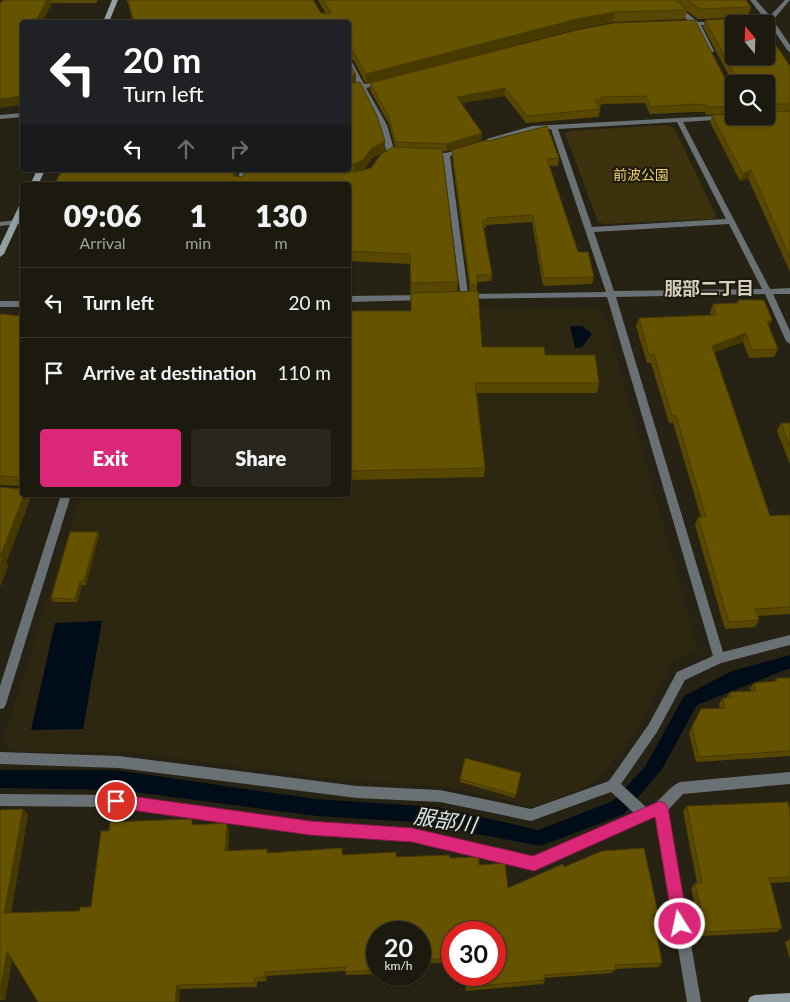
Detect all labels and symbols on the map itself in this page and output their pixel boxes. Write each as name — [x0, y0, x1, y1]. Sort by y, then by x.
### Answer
north arrow — [725, 15, 775, 65]
park label: 前波公園 — [613, 166, 669, 183]
district label: 服部二丁目 — [664, 277, 754, 299]
pin — [95, 780, 137, 822]
water label: 服部川 — [412, 802, 480, 837]
position arrow — [653, 897, 705, 949]
speed limit sign: 30 — [441, 921, 506, 986]

